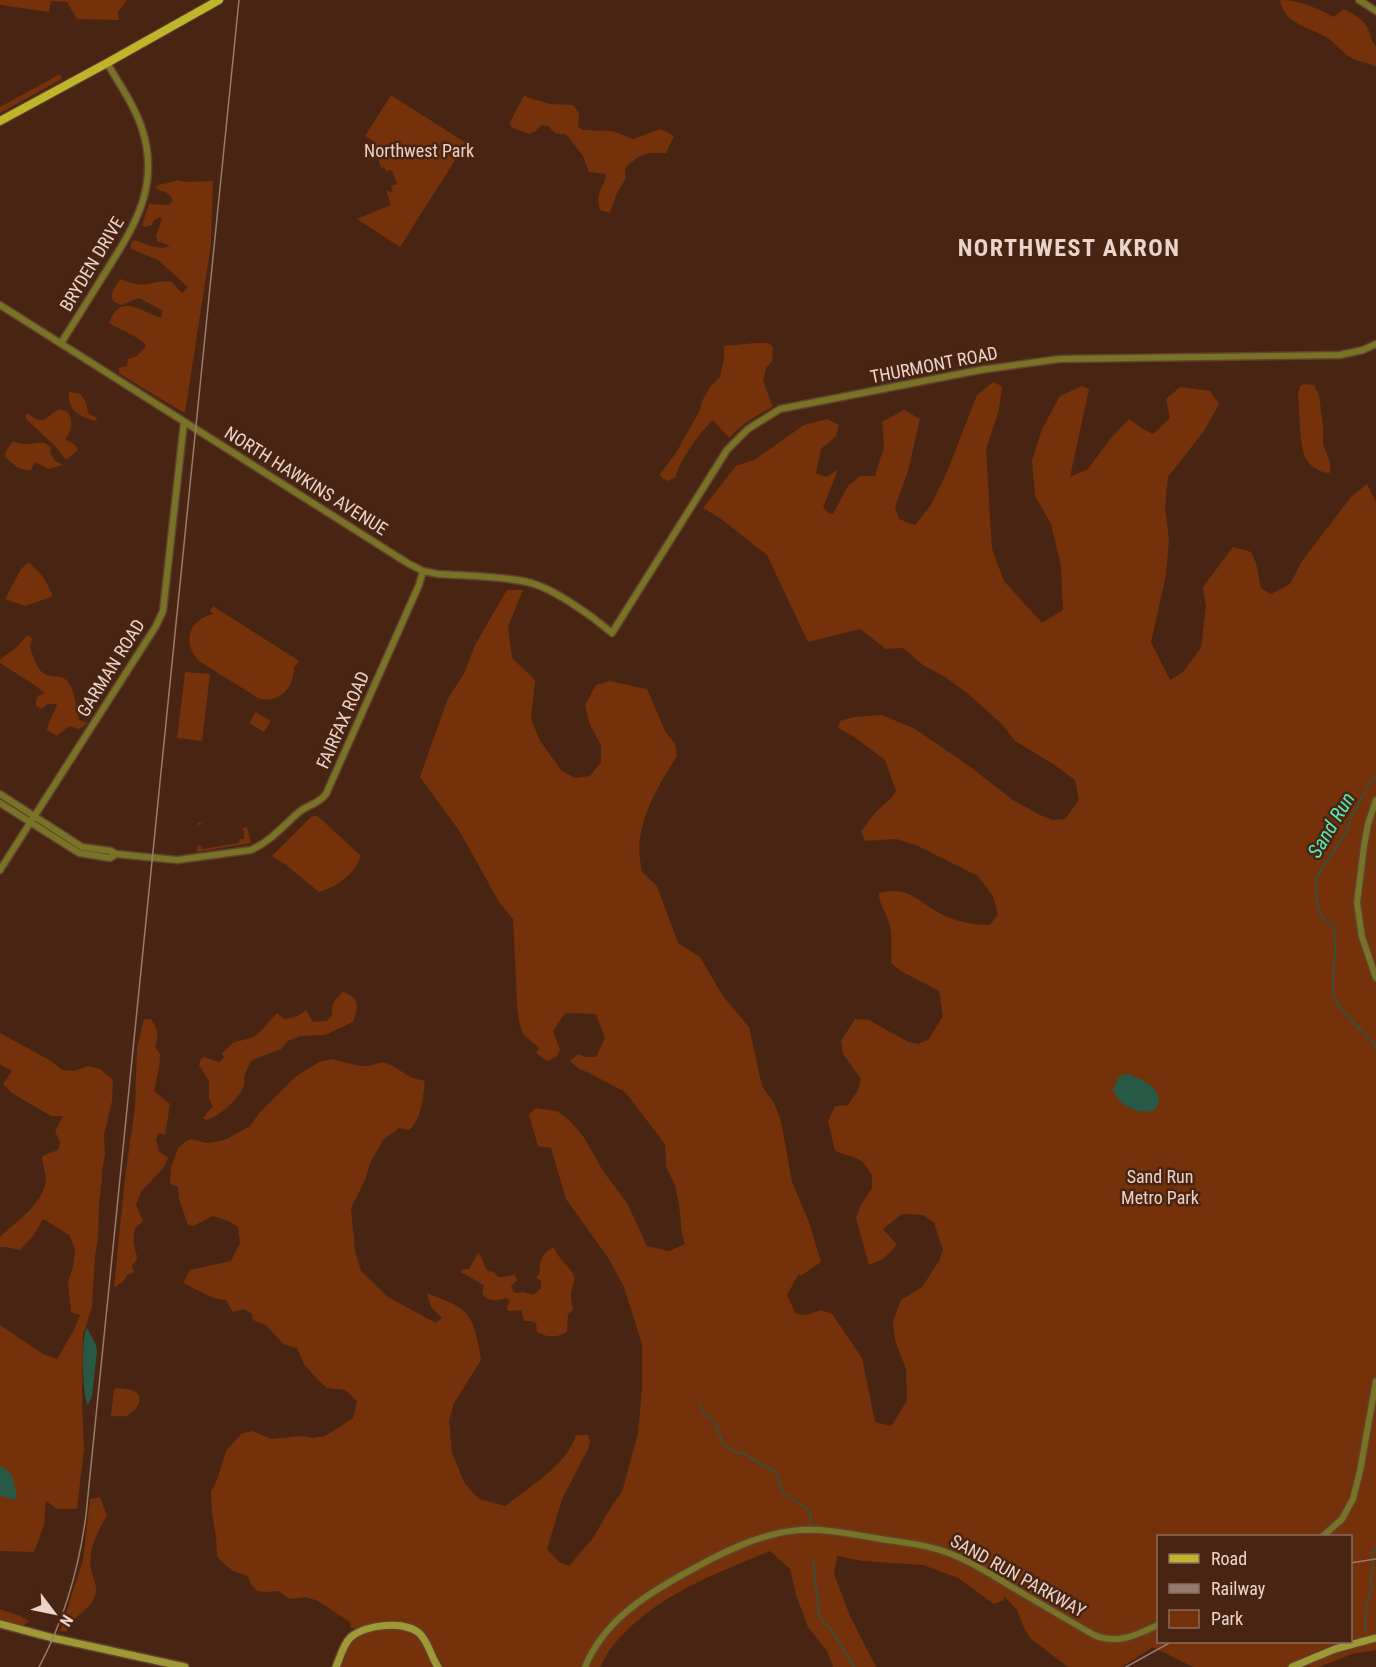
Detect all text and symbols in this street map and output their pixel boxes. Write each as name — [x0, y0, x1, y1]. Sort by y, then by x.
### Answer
park label: Northwest Park — [364, 140, 474, 161]
street label: BRYDEN DRIVE — [55, 213, 128, 315]
district label: NORTHWEST AKRON — [958, 234, 1180, 262]
street label: THURMONT ROAD — [868, 342, 999, 387]
street label: NORTH HAWKINS AVENUE — [221, 422, 392, 539]
street label: GARMAN ROAD — [72, 615, 149, 720]
street label: FAIRFAX ROAD — [312, 668, 373, 772]
water label: Sand Run — [1302, 788, 1360, 862]
park label: Sand Run Metro Park — [1121, 1166, 1199, 1208]
street label: SAND RUN PARKWAY — [947, 1530, 1090, 1622]
legend — [1157, 1535, 1352, 1643]
text: Road — [1211, 1548, 1247, 1569]
text: Railway — [1211, 1578, 1266, 1599]
north arrow — [24, 1583, 84, 1643]
text: Park — [1211, 1608, 1243, 1629]
text: N — [56, 1611, 77, 1630]

